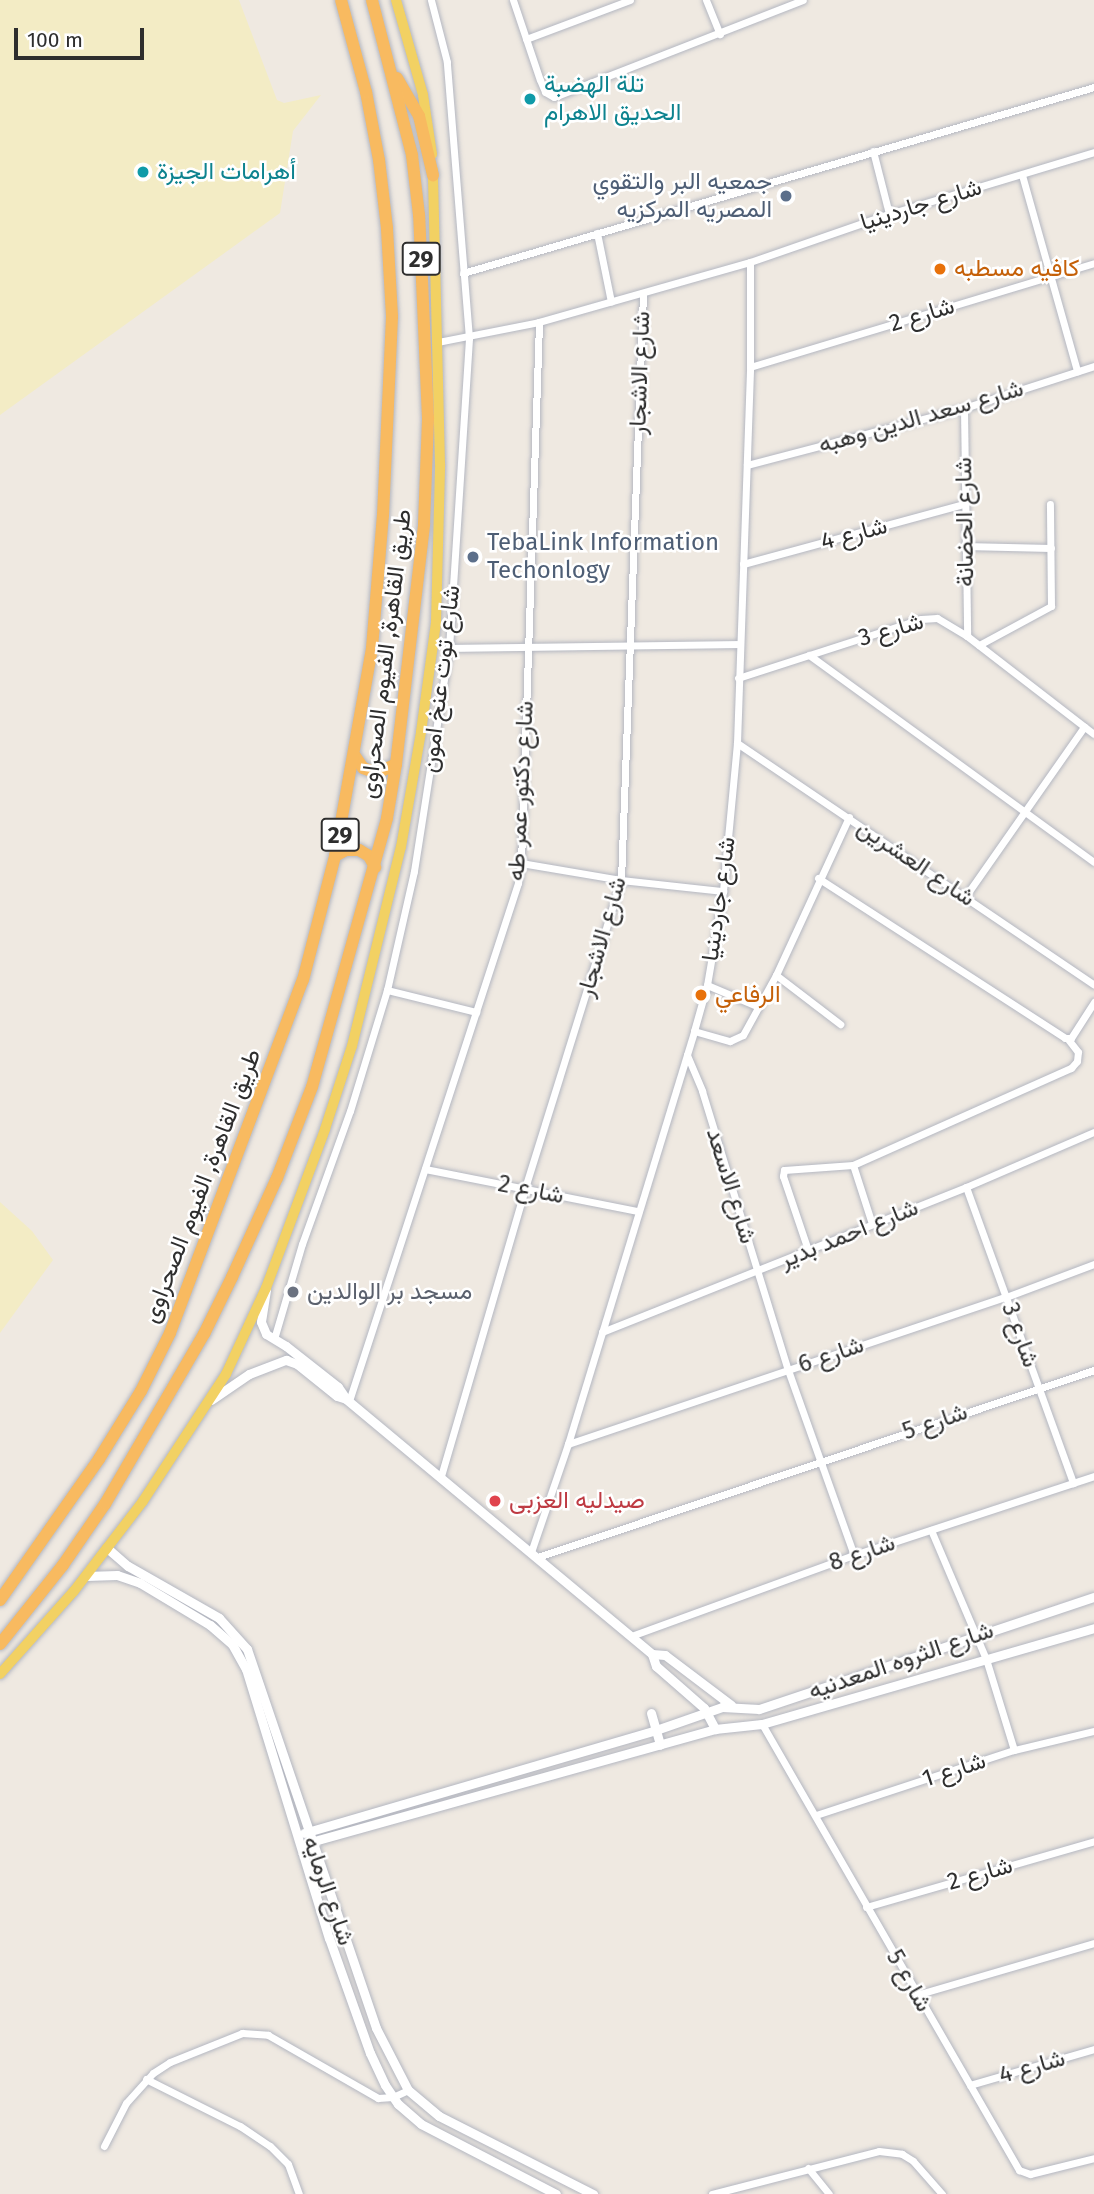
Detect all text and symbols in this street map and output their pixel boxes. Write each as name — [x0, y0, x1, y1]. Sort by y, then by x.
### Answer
scale bar — [18, 14, 147, 58]
text: 100 m — [27, 27, 83, 53]
place label: تلة الهضبة الحديق الاهرام — [544, 71, 681, 127]
marker: تلة الهضبة الحديق الاهرام — [522, 91, 538, 107]
place label: أهرامات الجيزة — [157, 158, 296, 186]
marker: أهرامات الجيزة — [135, 164, 151, 180]
place label: جمعيه البر والتقوي المصريه المركزيه — [593, 168, 772, 224]
street label: شارع جاردينيا — [857, 173, 985, 237]
marker: جمعيه البر والتقوي المصريه المركزيه — [778, 188, 794, 204]
road number: 29 — [400, 240, 442, 278]
place label: كافيه مسطبه — [954, 255, 1079, 283]
marker: كافيه مسطبه — [932, 261, 948, 277]
street label: شارع 2 — [886, 292, 958, 338]
street label: شارع الاشجار — [623, 311, 657, 435]
street label: شارع سعد الدين وهبه — [815, 374, 1027, 460]
street label: شارع الحضانة — [949, 457, 981, 587]
street label: طريق القاهرة, الفيوم الصحراوى — [354, 508, 418, 800]
street label: شارع 4 — [818, 511, 890, 557]
place label: TebaLink Information Techonlogy — [487, 529, 719, 585]
marker: TebaLink Information Techonlogy — [465, 549, 481, 565]
street label: شارع توت عنخ امون — [415, 584, 467, 774]
street label: شارع 3 — [855, 607, 927, 653]
street label: شارع دكتور عمر طه — [502, 700, 540, 882]
street label: شارع العشرين — [852, 813, 980, 913]
road number: 29 — [319, 816, 361, 855]
street label: شارع جاردينيا — [696, 835, 742, 963]
street label: شارع الاشجار — [571, 874, 633, 1000]
place label: الرفاعي — [715, 981, 780, 1009]
marker: الرفاعي — [693, 987, 709, 1003]
street label: طريق القاهرة, الفيوم الصحراوى — [136, 1045, 268, 1327]
street label: شارع الاسعد — [700, 1125, 762, 1247]
street label: شارع 2 — [496, 1170, 566, 1210]
street label: شارع احمد بدير — [776, 1193, 922, 1275]
place label: مسجد بر الوالدين — [307, 1278, 472, 1306]
marker: مسجد بر الوالدين — [285, 1284, 301, 1300]
street label: شارع 3 — [995, 1299, 1045, 1371]
street label: شارع 6 — [794, 1330, 868, 1380]
street label: شارع 5 — [899, 1398, 971, 1446]
place label: صيدليه العزبى — [509, 1487, 645, 1515]
marker: صيدليه العزبى — [487, 1493, 503, 1509]
street label: شارع 8 — [825, 1528, 899, 1578]
street label: شارع الثروه المعدنيه — [805, 1616, 997, 1706]
street label: شارع 1 — [919, 1746, 989, 1794]
street label: شارع الرمايه — [296, 1833, 360, 1949]
street label: شارع 2 — [944, 1851, 1016, 1897]
street label: شارع 5 — [880, 1945, 938, 2017]
street label: شارع 4 — [996, 2044, 1068, 2090]

